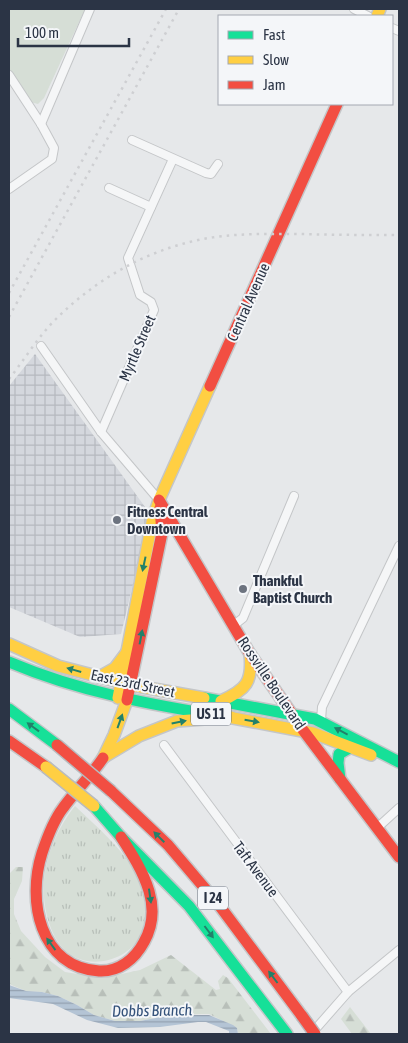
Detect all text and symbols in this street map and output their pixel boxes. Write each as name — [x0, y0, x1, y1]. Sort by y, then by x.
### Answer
scale bar — [18, 15, 129, 47]
legend — [218, 15, 393, 105]
text: 100 m — [25, 24, 59, 41]
text: Fast — [263, 26, 285, 43]
text: Slow — [263, 51, 289, 68]
text: Jam — [263, 76, 286, 93]
street label: Central Avenue — [223, 260, 273, 344]
street label: Myrtle Street — [115, 312, 159, 384]
place label: Fitness Central Downtown — [127, 503, 209, 537]
marker: Fitness Central Downtown — [111, 514, 123, 526]
one-way arrow — [139, 557, 147, 573]
place label: Thankful Baptist Church — [253, 572, 332, 606]
marker: Thankful Baptist Church — [237, 583, 249, 595]
one-way arrow — [137, 630, 145, 645]
street label: Rossville Boulevard — [235, 634, 309, 732]
one-way arrow — [67, 666, 82, 674]
street label: East 23rd Street — [89, 666, 177, 700]
road number: US 11 — [191, 702, 231, 726]
one-way arrow — [116, 713, 124, 728]
one-way arrow — [171, 718, 186, 726]
one-way arrow — [245, 718, 261, 726]
one-way arrow — [26, 722, 40, 732]
one-way arrow — [333, 727, 348, 735]
one-way arrow — [154, 832, 166, 844]
street label: Taft Avenue — [230, 838, 282, 900]
road number: I 24 — [198, 886, 228, 910]
one-way arrow — [146, 888, 154, 904]
one-way arrow — [204, 925, 215, 938]
one-way arrow — [46, 937, 56, 951]
one-way arrow — [268, 970, 278, 984]
water label: Dobbs Branch — [112, 1000, 192, 1020]

